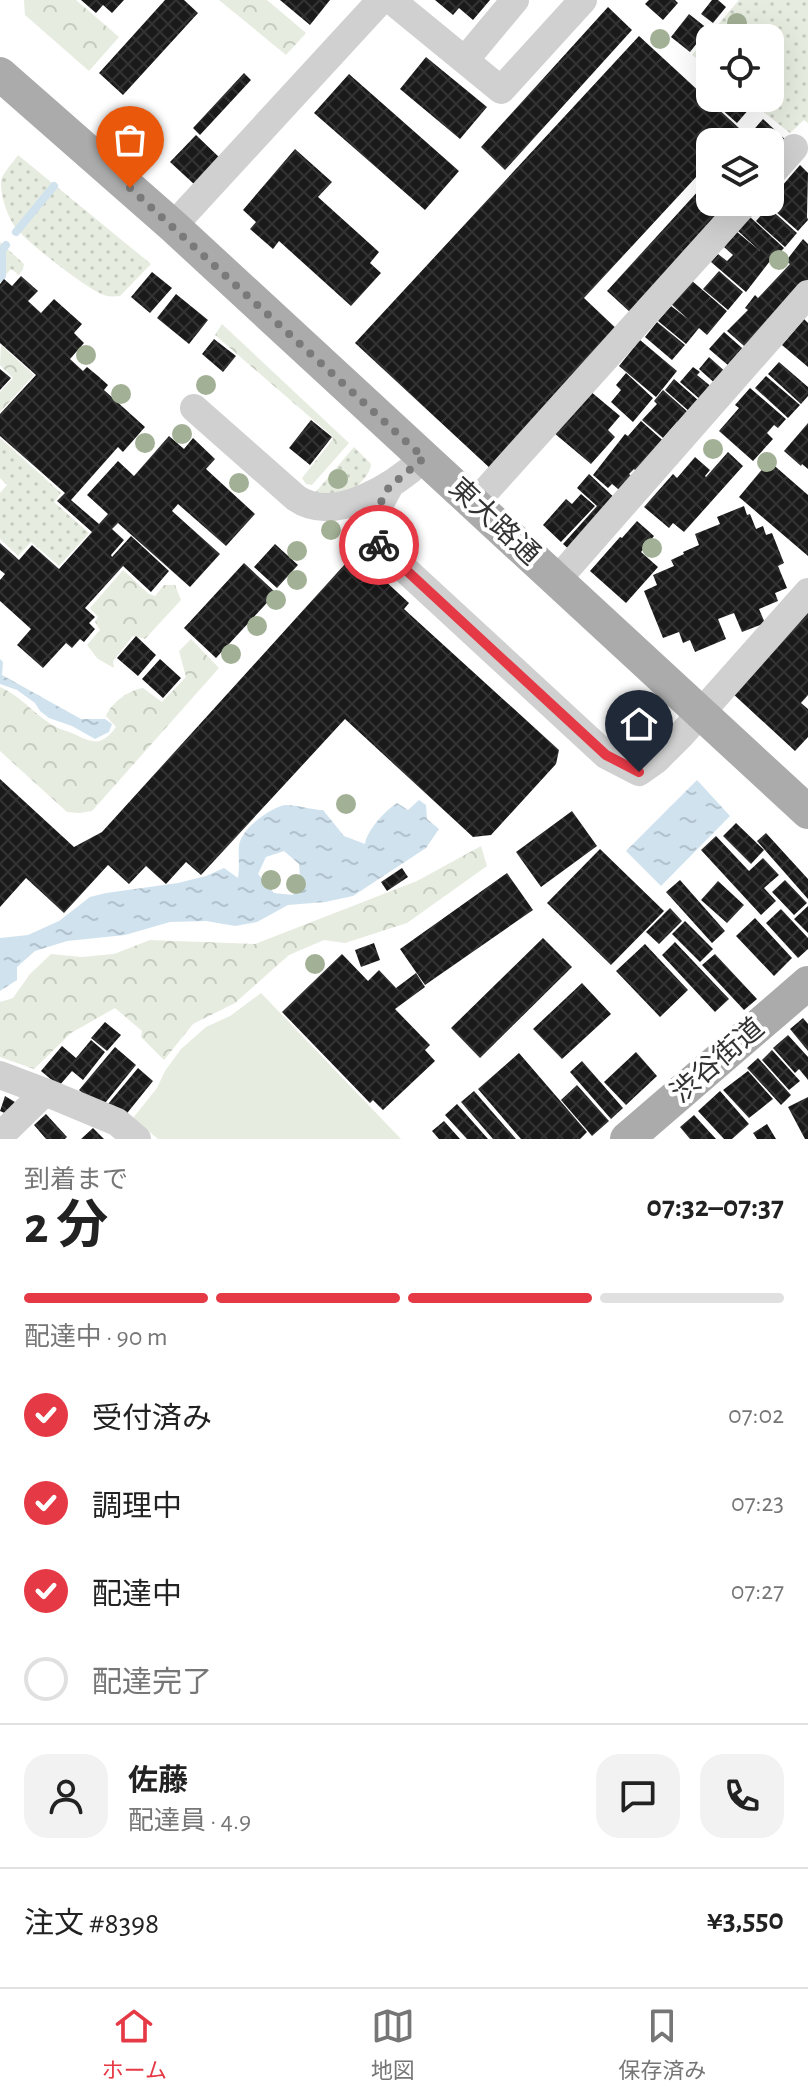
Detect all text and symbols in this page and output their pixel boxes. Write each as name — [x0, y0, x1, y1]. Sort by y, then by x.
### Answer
map controls — [696, 24, 784, 216]
button: locate — [696, 24, 784, 112]
pin — [96, 106, 164, 188]
icon: bag — [108, 118, 152, 162]
button: layers — [696, 128, 784, 216]
street label: 東大路通 — [443, 472, 546, 570]
courier — [339, 505, 419, 585]
icon: bike — [357, 523, 401, 567]
pin — [605, 690, 673, 772]
icon: home — [617, 702, 661, 746]
street label: 渋谷街道 — [665, 1012, 769, 1108]
text: 到着まで — [24, 1167, 128, 1193]
text: 07:32–07:37 — [646, 1192, 784, 1222]
text: 2 分 — [24, 1200, 108, 1252]
text: 配達中 · 90 m — [24, 1324, 168, 1350]
icon: check — [24, 1393, 68, 1437]
text: 07:02 — [728, 1402, 784, 1428]
text: 受付済み — [92, 1404, 212, 1434]
icon: check — [24, 1481, 68, 1525]
text: 07:23 — [731, 1490, 784, 1516]
text: 調理中 — [92, 1492, 182, 1522]
icon: check — [24, 1569, 68, 1613]
text: 07:27 — [731, 1578, 784, 1604]
text: 配達中 — [92, 1580, 182, 1610]
text: 配達完了 — [92, 1668, 212, 1698]
button: person — [24, 1754, 108, 1838]
button: chat — [596, 1754, 680, 1838]
button: phone — [700, 1754, 784, 1838]
text: 佐藤 — [128, 1766, 188, 1796]
text: 配達員 · 4.9 — [128, 1808, 251, 1834]
text: ¥3,550 — [707, 1905, 784, 1935]
text: 注文 #8398 — [24, 1909, 159, 1939]
tab: ホーム — [102, 2004, 167, 2084]
tab: 地図 — [371, 2004, 415, 2084]
tab: 保存済み — [618, 2004, 706, 2084]

